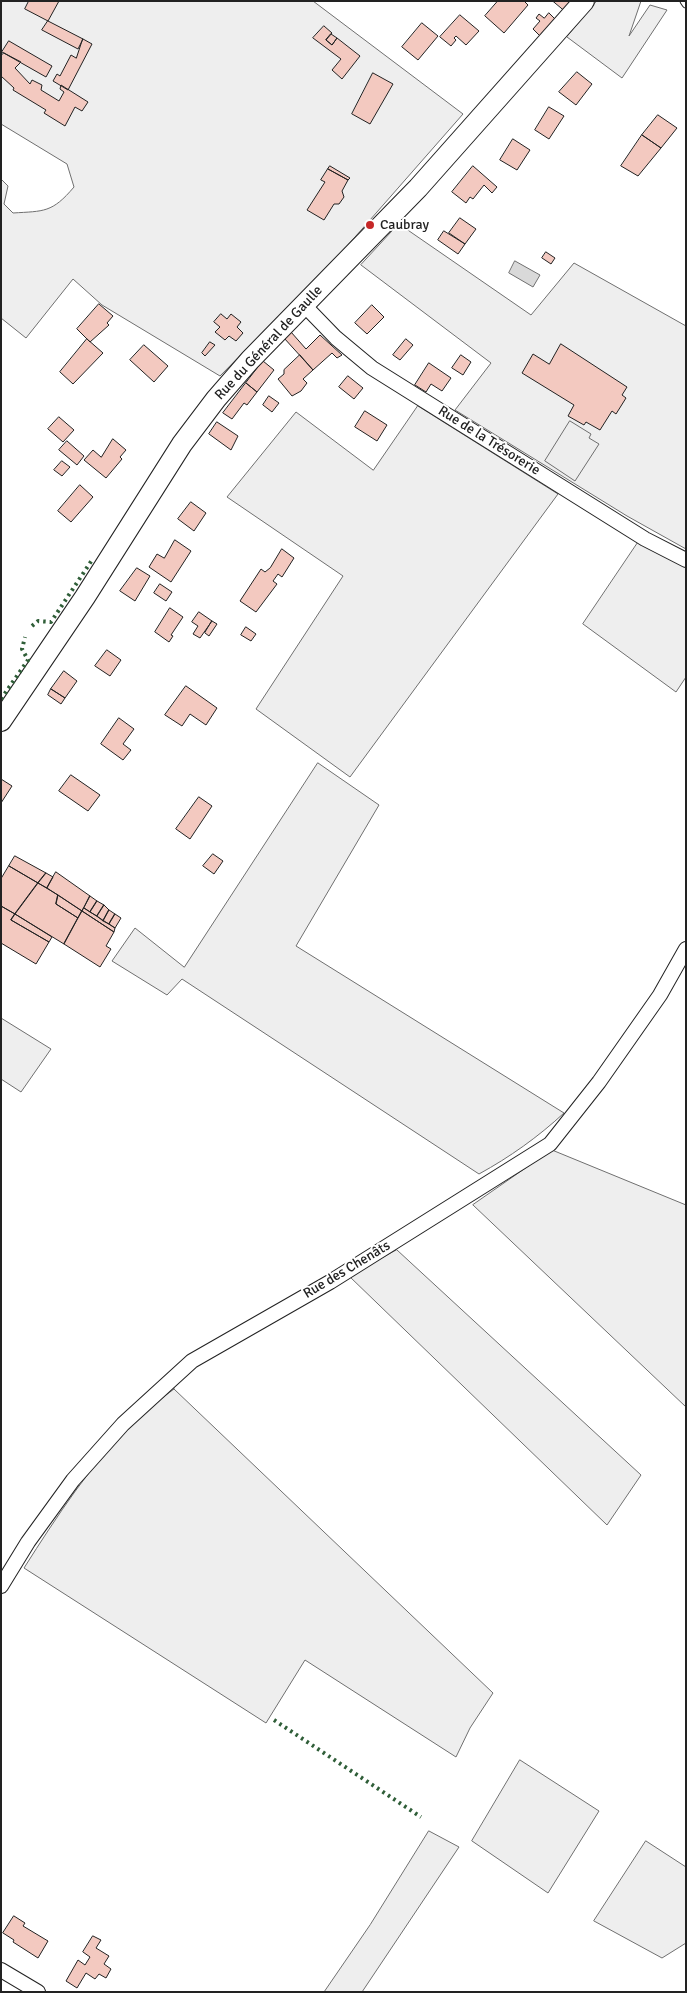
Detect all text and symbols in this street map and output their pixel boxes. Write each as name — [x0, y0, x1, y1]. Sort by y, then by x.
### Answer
place label: Caubray — [380, 217, 429, 233]
marker: Caubray — [364, 219, 376, 231]
street label: Rue du Général de Gaulle — [212, 282, 326, 404]
street label: Rue de la Trésorerie — [435, 403, 543, 479]
street label: Rue des Chenâts — [301, 1238, 393, 1302]

